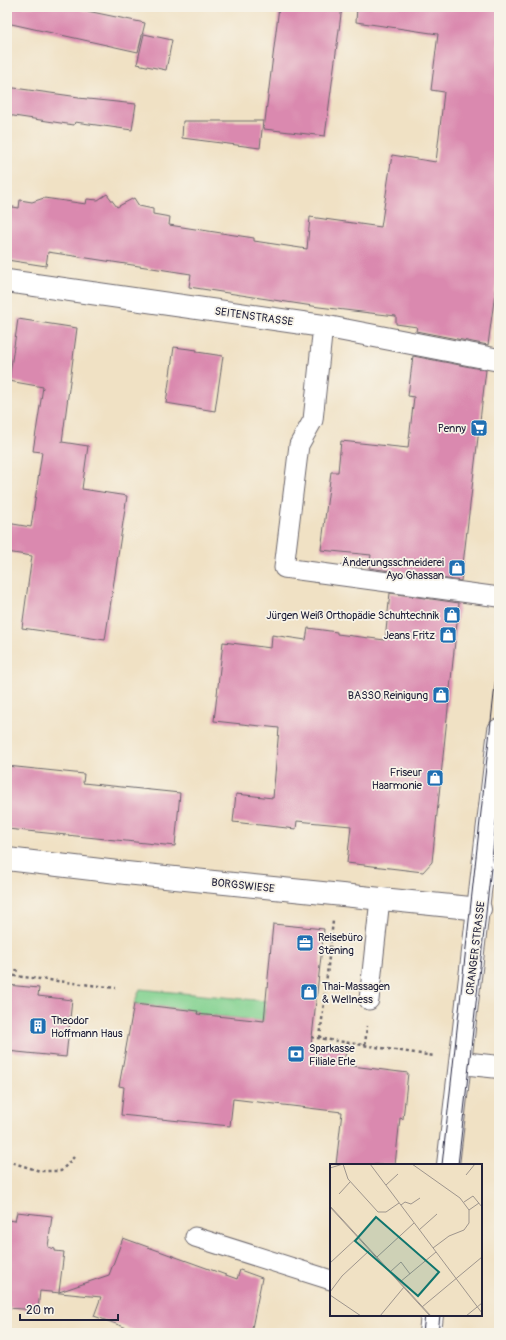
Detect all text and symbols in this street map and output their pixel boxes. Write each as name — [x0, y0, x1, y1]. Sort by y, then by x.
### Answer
street label: SEITENSTRASSE — [214, 305, 294, 328]
supermarket icon: Penny — [469, 418, 489, 438]
place label: Penny — [438, 422, 466, 435]
place label: Änderungsschneiderei Ayo Ghassan — [342, 556, 444, 582]
shop icon: Änderungsschneiderei Ayo Ghassan — [447, 558, 467, 578]
shop icon: Jürgen Weiß Orthopädie Schuhtechnik — [442, 605, 462, 625]
place label: Jürgen Weiß Orthopädie Schuhtechnik — [266, 609, 439, 622]
shop icon: Jeans Fritz — [438, 625, 458, 645]
place label: Jeans Fritz — [384, 629, 435, 642]
shop icon: BASSO Reinigung — [431, 685, 451, 705]
place label: BASSO Reinigung — [348, 689, 428, 702]
place label: Friseur Haarmonie — [372, 766, 423, 792]
shop icon: Friseur Haarmonie — [425, 768, 445, 788]
street label: BORGSWIESE — [211, 876, 276, 895]
street label: CRANGER STRASSE — [463, 900, 488, 996]
place label: Reisebüro Stening — [318, 931, 363, 957]
office icon: Reisebüro Stening — [295, 933, 315, 953]
place label: Thai-Massagen & Wellness — [322, 980, 390, 1006]
shop icon: Thai-Massagen & Wellness — [299, 982, 319, 1002]
place label: Theodor Hoffmann Haus — [51, 1014, 123, 1040]
building icon: Theodor Hoffmann Haus — [28, 1016, 48, 1036]
place label: Sparkasse Filiale Erle — [309, 1042, 356, 1068]
bank icon: Sparkasse Filiale Erle — [286, 1044, 306, 1064]
inset map — [330, 1164, 482, 1316]
scale bar — [20, 1296, 118, 1322]
text: 20 m — [26, 1303, 55, 1318]

